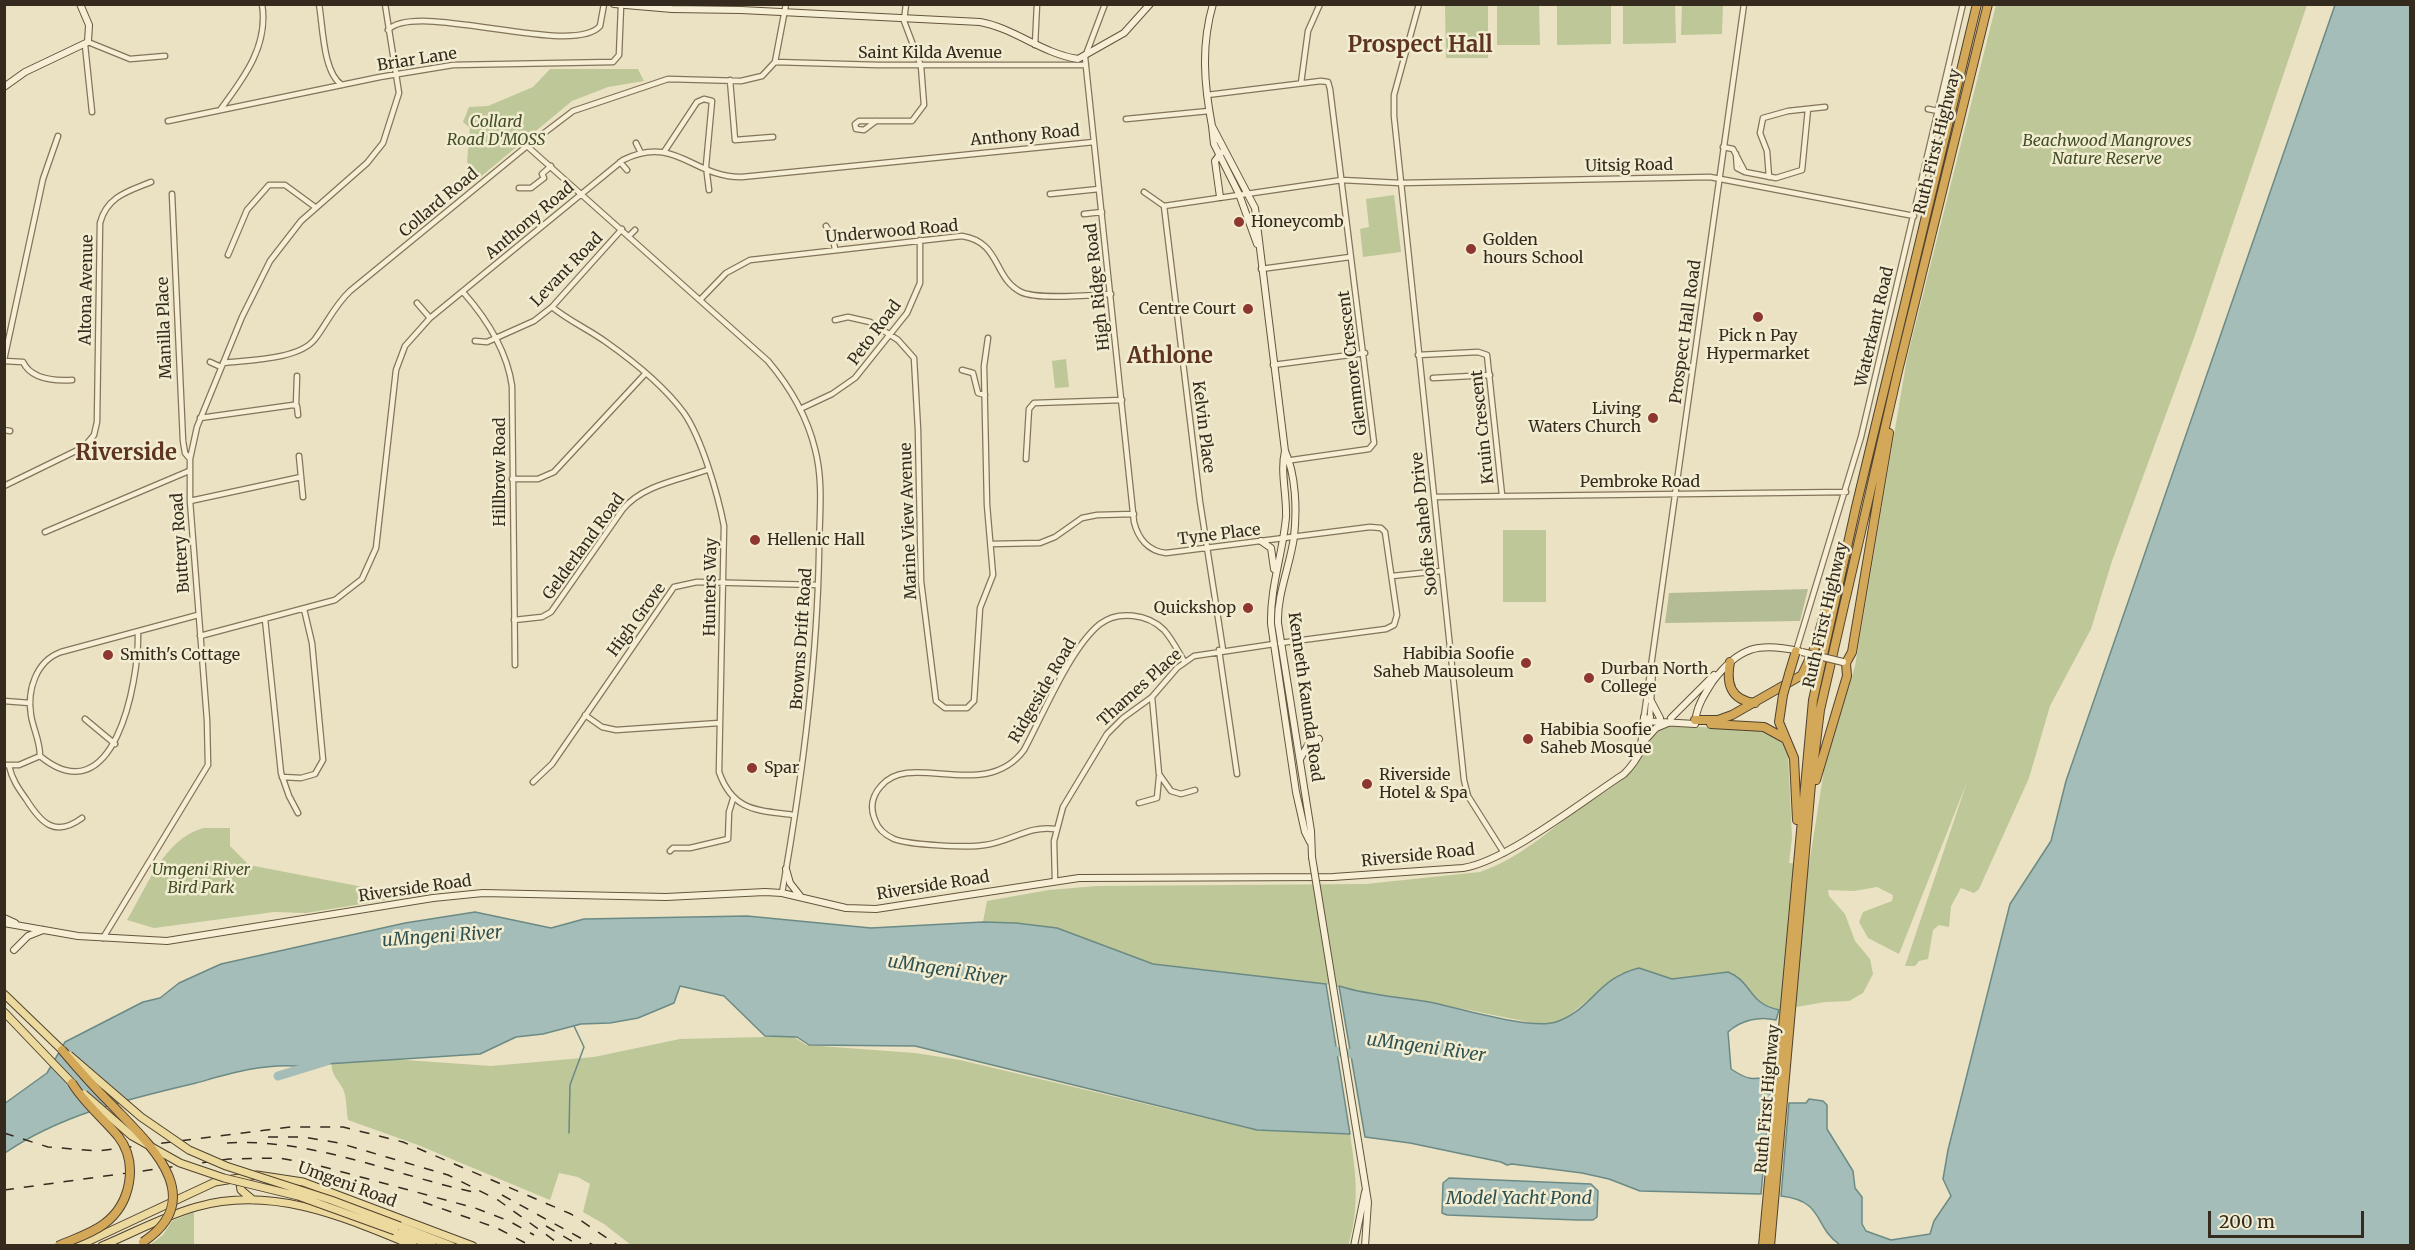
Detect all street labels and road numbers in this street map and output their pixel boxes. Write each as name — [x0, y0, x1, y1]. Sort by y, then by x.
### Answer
street label: Saint Kilda Avenue — [858, 43, 1002, 63]
street label: Briar Lane — [376, 44, 458, 76]
street label: Ruth First Highway — [1911, 67, 1965, 217]
street label: Anthony Road — [969, 122, 1081, 150]
street label: Uitsig Road — [1585, 156, 1673, 176]
street label: Collard Road — [396, 164, 482, 242]
street label: Anthony Road — [482, 178, 578, 264]
street label: Underwood Road — [825, 217, 959, 247]
street label: High Ridge Road — [1082, 222, 1114, 352]
street label: Levant Road — [527, 229, 607, 311]
street label: Altona Avenue — [76, 235, 98, 345]
street label: Prospect Hall Road — [1666, 259, 1706, 405]
street label: Waterkant Road — [1852, 265, 1898, 389]
street label: Manilla Place — [154, 276, 176, 380]
street label: Glenmore Crescent — [1335, 289, 1371, 437]
street label: Peto Road — [844, 297, 906, 369]
street label: Kruin Crescent — [1467, 369, 1499, 485]
street label: Kelvin Place — [1188, 380, 1218, 474]
street label: Hillbrow Road — [490, 417, 510, 527]
street label: Marine View Avenue — [897, 442, 921, 600]
street label: Soofie Saheb Drive — [1408, 451, 1442, 597]
street label: Pembroke Road — [1580, 472, 1700, 492]
street label: Gelderland Road — [539, 490, 629, 604]
street label: Buttery Road — [168, 492, 194, 594]
street label: Tyne Place — [1176, 520, 1262, 550]
street label: Hunters Way — [701, 538, 721, 636]
street label: Ruth First Highway — [1800, 540, 1852, 690]
street label: Browns Drift Road — [787, 567, 817, 711]
street label: High Grove — [604, 579, 670, 661]
street label: Kenneth Kaunda Road — [1284, 611, 1326, 783]
street label: Ridgeside Road — [1005, 635, 1081, 747]
street label: Thames Place — [1094, 645, 1186, 731]
street label: Riverside Road — [1360, 840, 1476, 872]
street label: Riverside Road — [875, 868, 991, 904]
street label: Riverside Road — [357, 872, 473, 906]
street label: Ruth First Highway — [1752, 1024, 1784, 1174]
street label: Umgeni Road — [295, 1158, 399, 1212]

